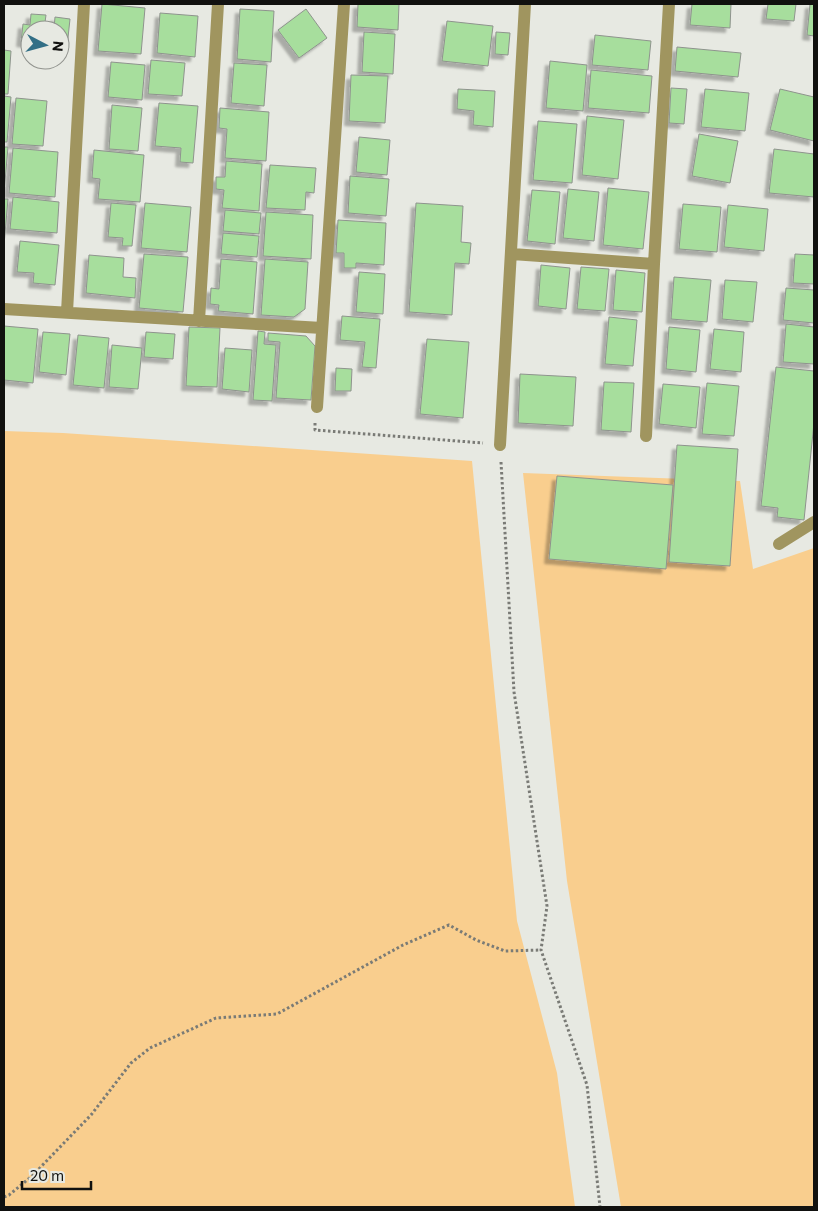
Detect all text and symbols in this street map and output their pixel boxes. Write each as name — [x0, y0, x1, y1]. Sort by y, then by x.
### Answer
north arrow — [20, 20, 70, 70]
text: N — [49, 40, 67, 53]
scale bar — [22, 1158, 91, 1190]
text: 20 m — [30, 1166, 64, 1184]

